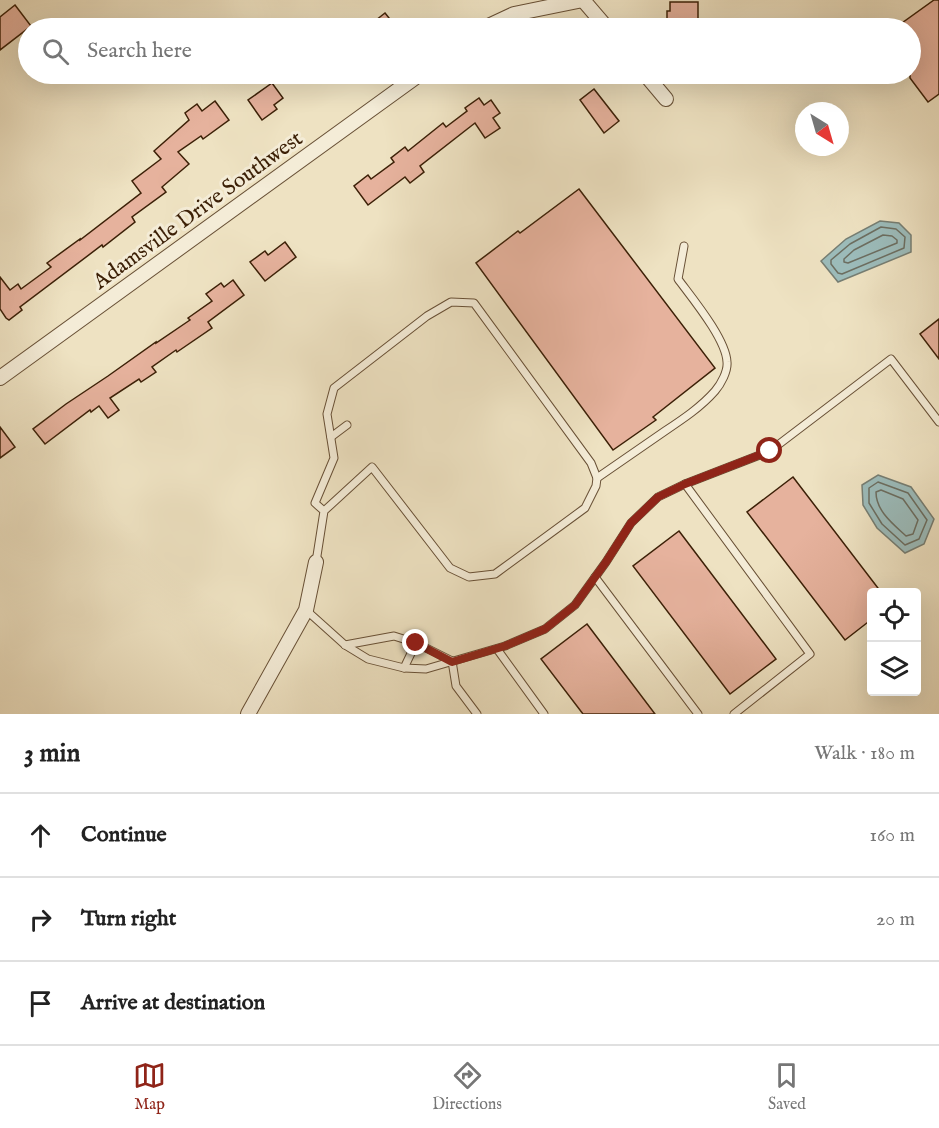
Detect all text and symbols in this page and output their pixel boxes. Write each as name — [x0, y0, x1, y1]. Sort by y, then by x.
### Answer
search box — [18, 18, 921, 84]
icon: search — [39, 35, 72, 68]
text: Search here — [87, 37, 192, 65]
north arrow — [795, 102, 849, 156]
street label: Adamsville Drive Southwest — [87, 125, 309, 297]
route start — [756, 437, 782, 463]
map controls — [867, 588, 921, 696]
button: locate — [867, 588, 921, 642]
route end — [402, 629, 428, 655]
button: layers — [867, 642, 921, 696]
text: 3 min — [24, 737, 80, 770]
text: Walk · 180 m — [814, 741, 915, 766]
icon: ahead — [24, 819, 57, 852]
text: Continue — [81, 821, 167, 849]
text: 160 m — [869, 823, 915, 848]
icon: right — [24, 903, 57, 936]
text: Turn right — [81, 905, 176, 933]
text: 20 m — [876, 907, 915, 932]
icon: arrive — [24, 987, 57, 1020]
text: Arrive at destination — [81, 989, 265, 1017]
tab: Map — [133, 1059, 166, 1115]
tab: Directions — [432, 1059, 502, 1115]
tab: Saved — [768, 1059, 806, 1115]

